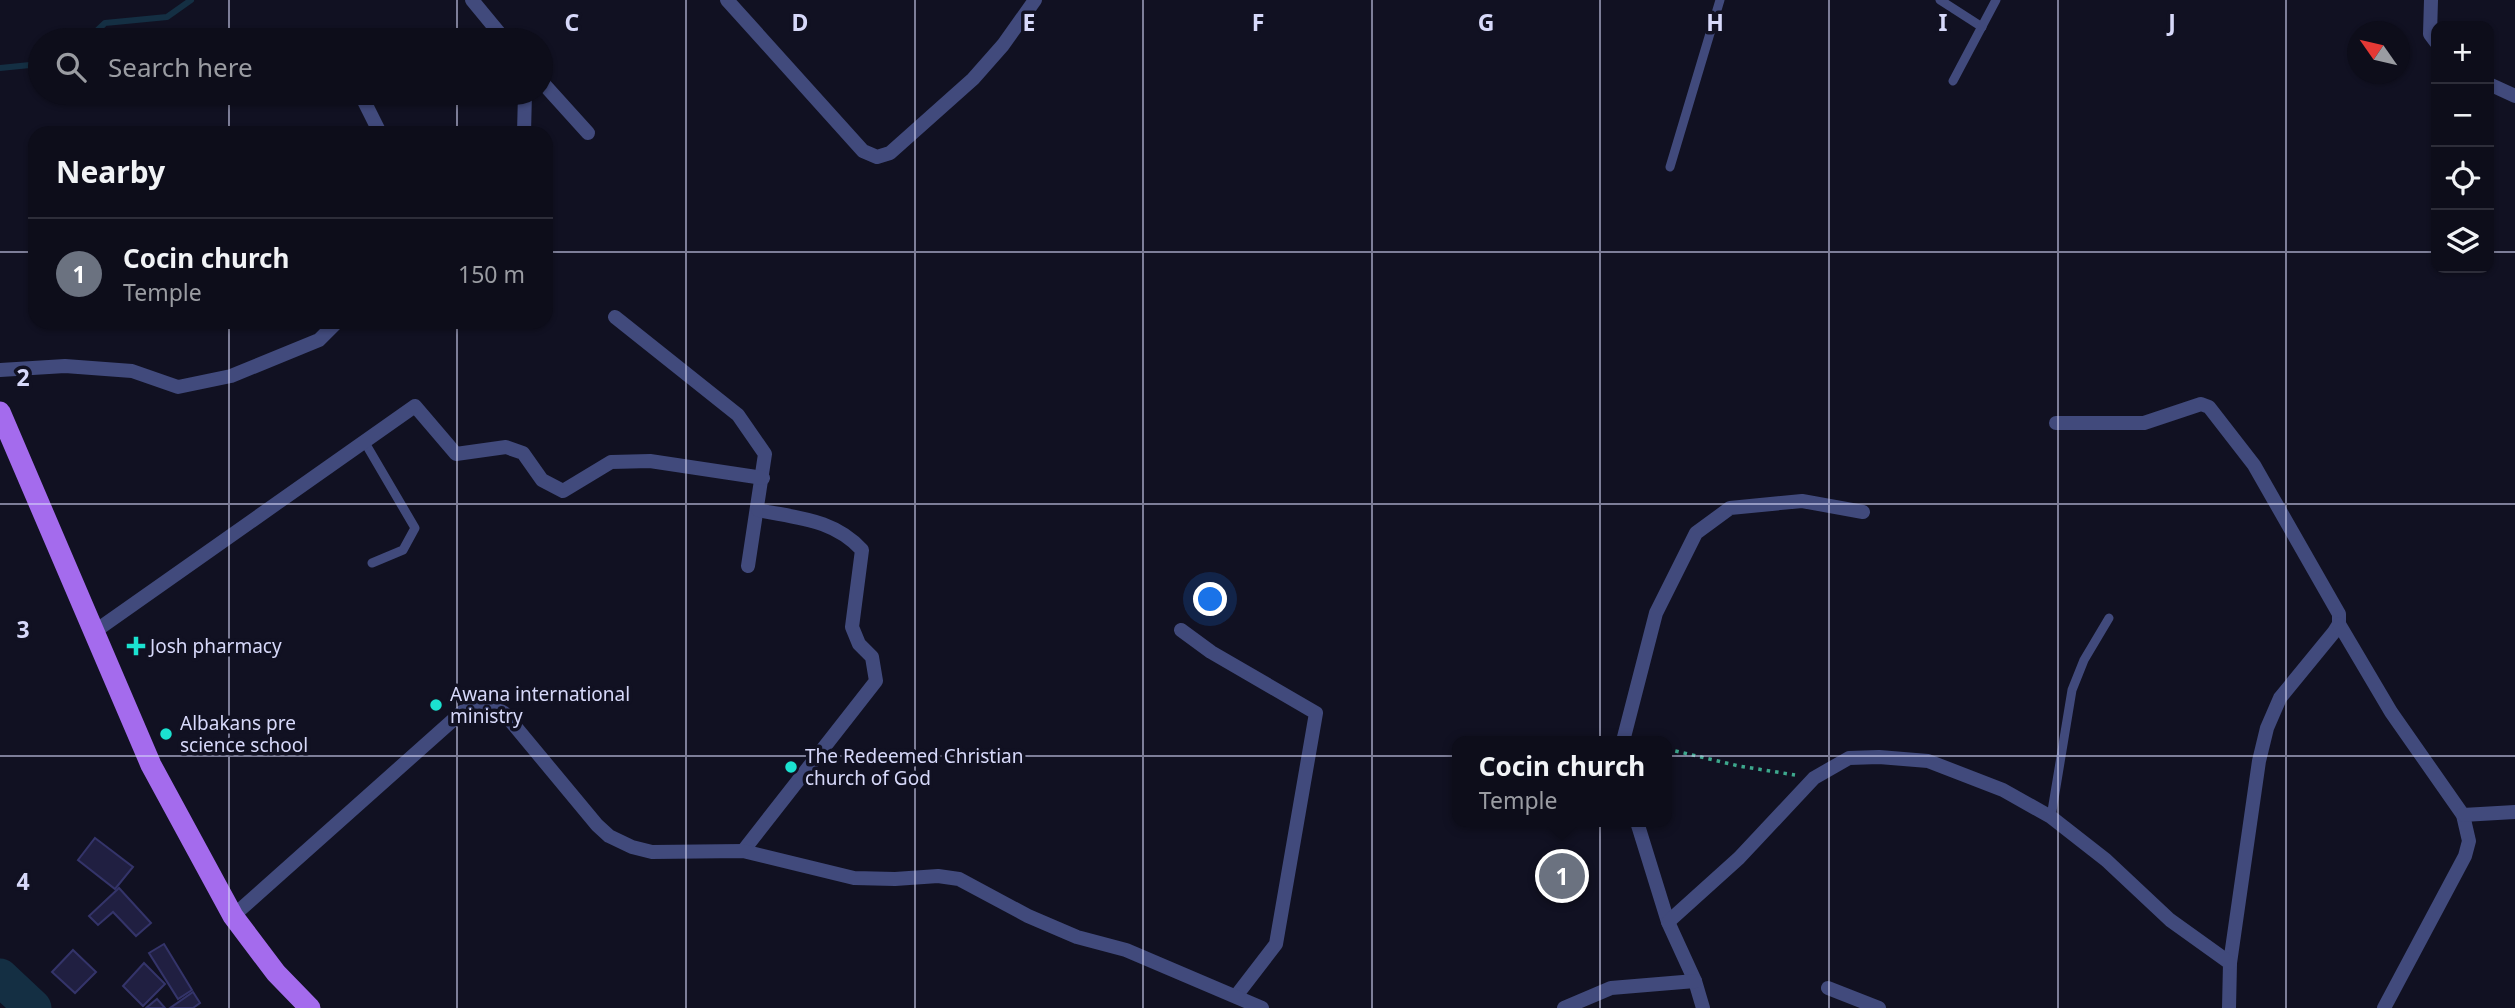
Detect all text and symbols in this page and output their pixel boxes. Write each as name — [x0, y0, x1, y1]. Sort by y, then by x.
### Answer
text: C — [565, 6, 580, 38]
text: D — [792, 6, 808, 38]
text: E — [1023, 6, 1035, 38]
text: F — [1252, 6, 1264, 38]
text: G — [1478, 6, 1494, 38]
text: H — [1706, 6, 1724, 38]
text: I — [1939, 6, 1948, 38]
text: J — [2166, 6, 2176, 38]
north arrow — [2347, 21, 2410, 84]
map controls — [2431, 21, 2494, 273]
button: + — [2431, 21, 2494, 84]
search box — [28, 28, 553, 105]
icon: search — [52, 48, 90, 86]
text: Search here — [108, 49, 253, 85]
button: − — [2431, 84, 2494, 147]
button: locate — [2431, 147, 2494, 210]
text: Nearby — [56, 151, 165, 192]
button: layers — [2431, 210, 2494, 273]
text: Cocin church — [123, 240, 289, 276]
text: 1 — [72, 258, 86, 290]
text: 150 m — [458, 258, 525, 290]
text: Temple — [123, 276, 202, 308]
text: 2 — [16, 361, 30, 393]
your location — [1193, 582, 1227, 616]
text: 3 — [16, 613, 30, 645]
place label: Josh pharmacy — [148, 633, 282, 659]
marker: Josh pharmacy — [128, 638, 144, 654]
place label: Awana international ministry — [450, 681, 630, 729]
marker: Awana international ministry — [428, 697, 444, 713]
place label: Albakans pre science school — [180, 710, 308, 758]
marker: Albakans pre science school — [158, 726, 174, 742]
popup — [1452, 736, 1672, 827]
place label: The Redeemed Christian church of God — [805, 743, 1023, 791]
text: Cocin church — [1479, 748, 1645, 784]
marker: The Redeemed Christian church of God — [783, 759, 799, 775]
text: Temple — [1479, 784, 1558, 816]
pin: 1 — [1539, 850, 1585, 902]
text: 4 — [16, 865, 30, 897]

